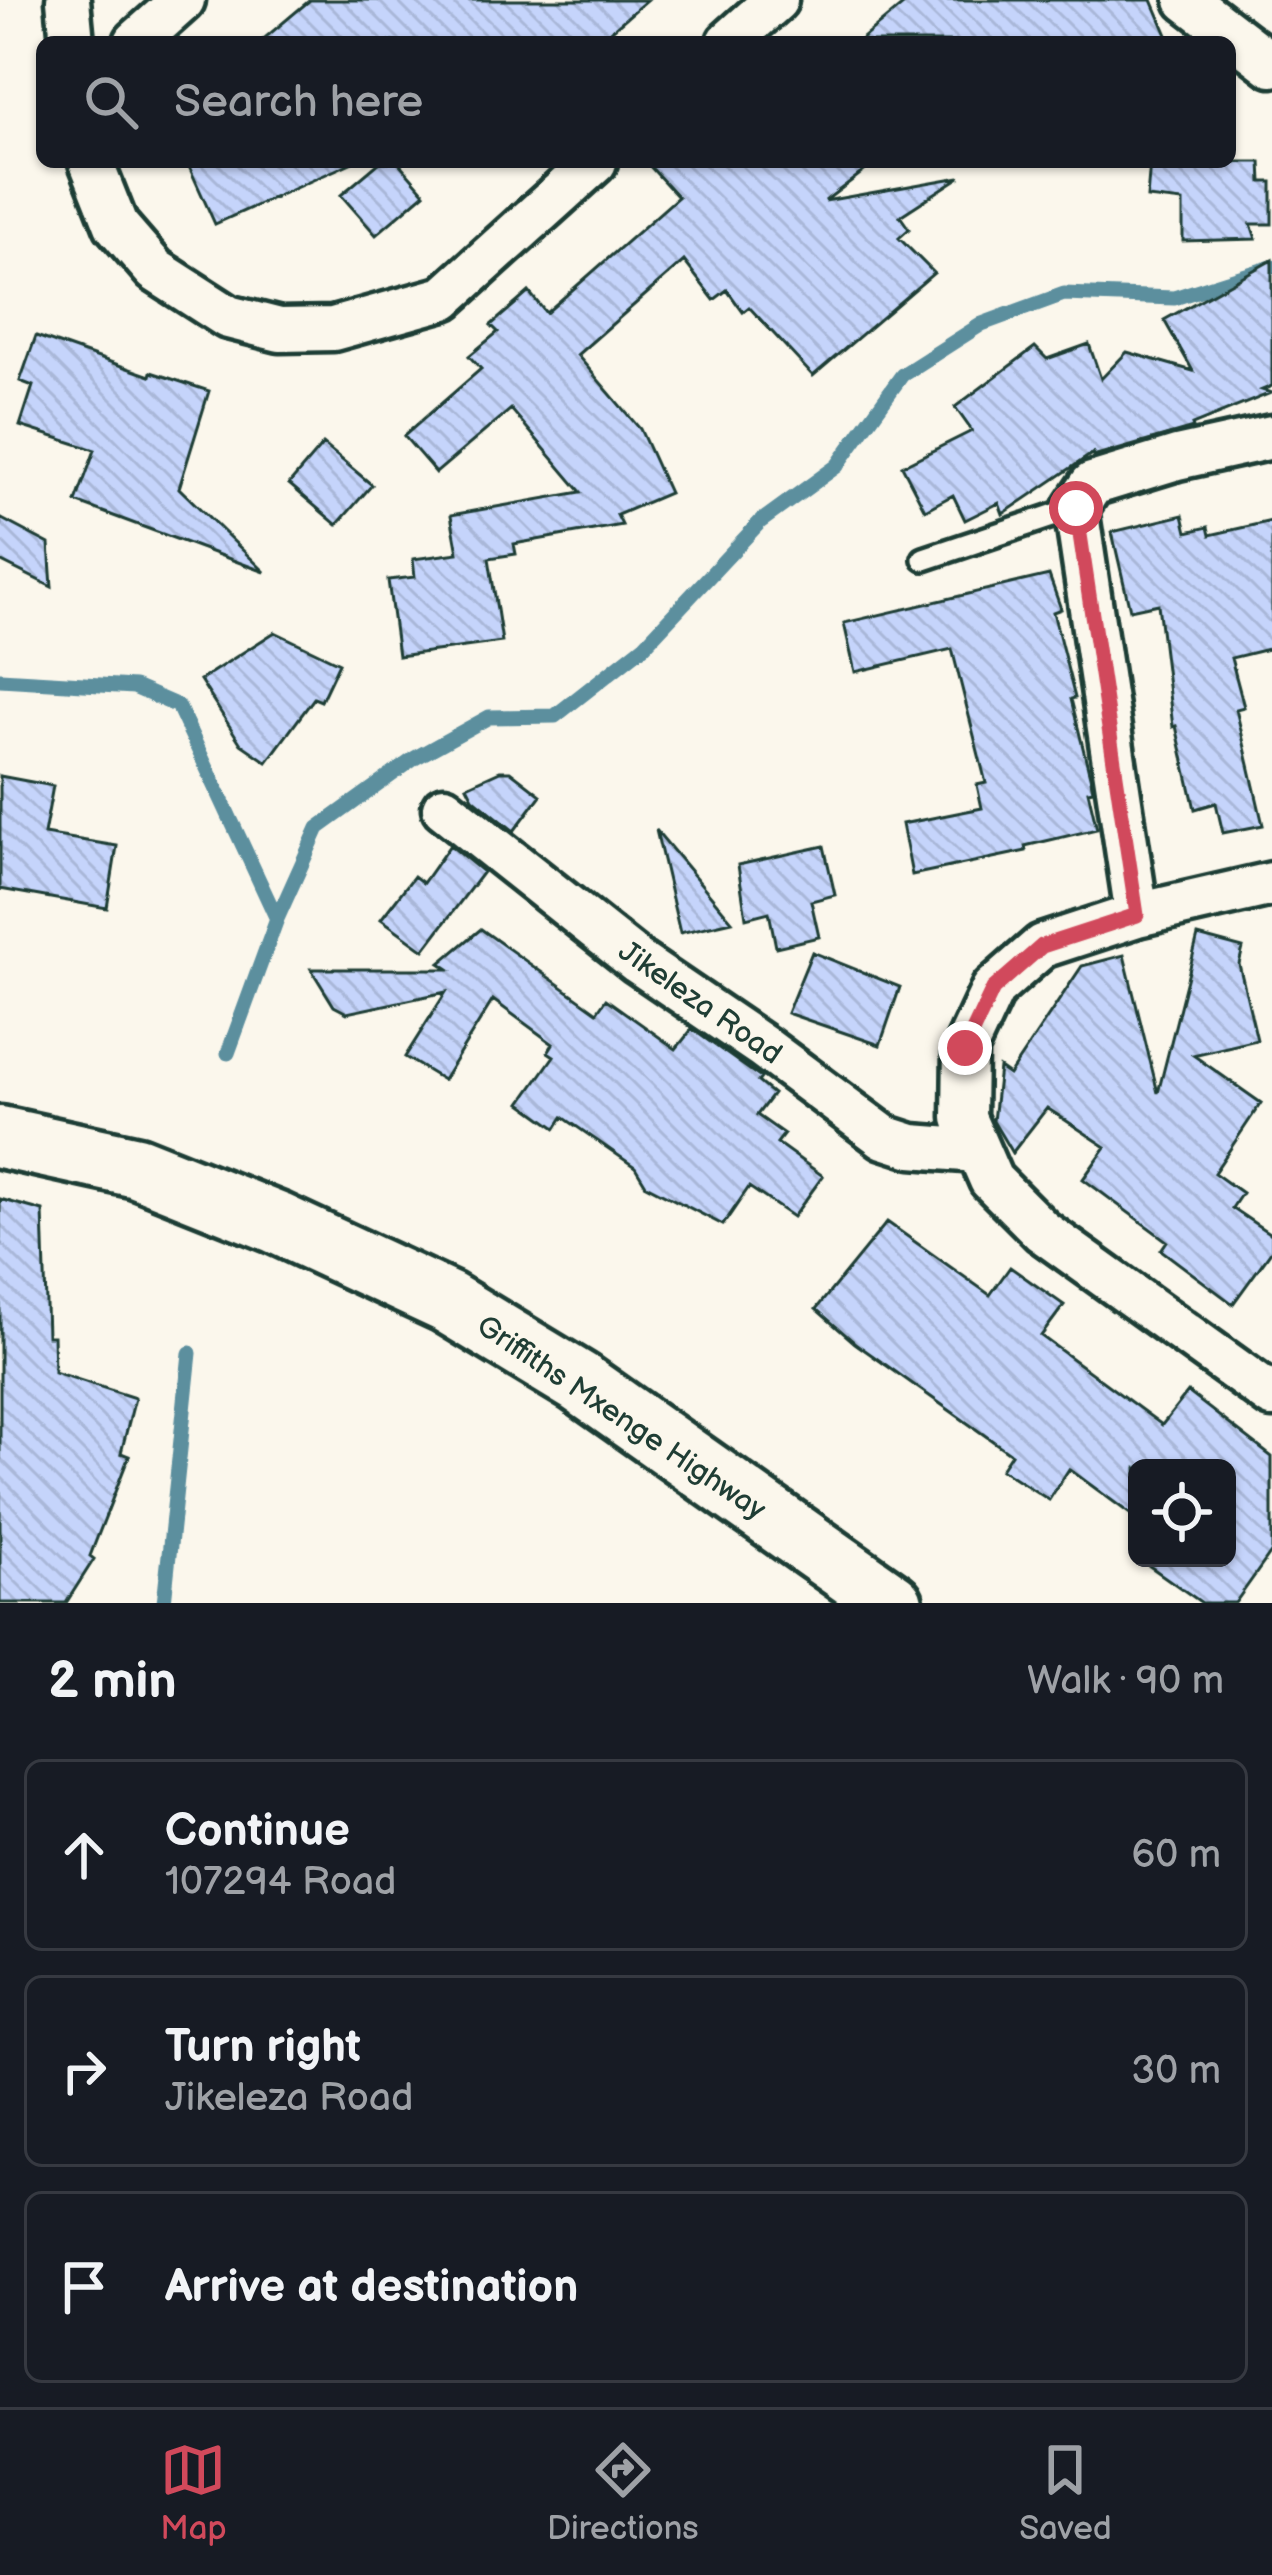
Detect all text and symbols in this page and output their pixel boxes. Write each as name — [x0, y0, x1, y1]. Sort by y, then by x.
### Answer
search box — [36, 36, 1236, 168]
icon: search — [78, 69, 144, 135]
text: Search here — [174, 75, 423, 130]
route start — [1049, 481, 1103, 535]
street label: Jikeleza Road — [611, 933, 789, 1073]
route end — [938, 1021, 992, 1075]
street label: Griffiths Mxenge Highway — [470, 1308, 773, 1528]
map controls — [1128, 1459, 1236, 1567]
button: locate — [1128, 1459, 1236, 1567]
text: 2 min — [48, 1651, 177, 1712]
text: Walk · 90 m — [1027, 1658, 1224, 1705]
text: Continue — [165, 1804, 350, 1859]
icon: ahead — [51, 1822, 117, 1888]
text: 60 m — [1131, 1832, 1221, 1879]
text: 107294 Road — [165, 1859, 396, 1906]
text: Turn right — [165, 2020, 361, 2075]
icon: right — [51, 2038, 117, 2104]
text: 30 m — [1131, 2048, 1221, 2095]
text: Jikeleza Road — [165, 2075, 413, 2122]
icon: arrive — [51, 2254, 117, 2320]
text: Arrive at destination — [165, 2260, 578, 2315]
tab: Map — [160, 2437, 227, 2549]
tab: Directions — [547, 2437, 699, 2549]
tab: Saved — [1019, 2437, 1112, 2549]

